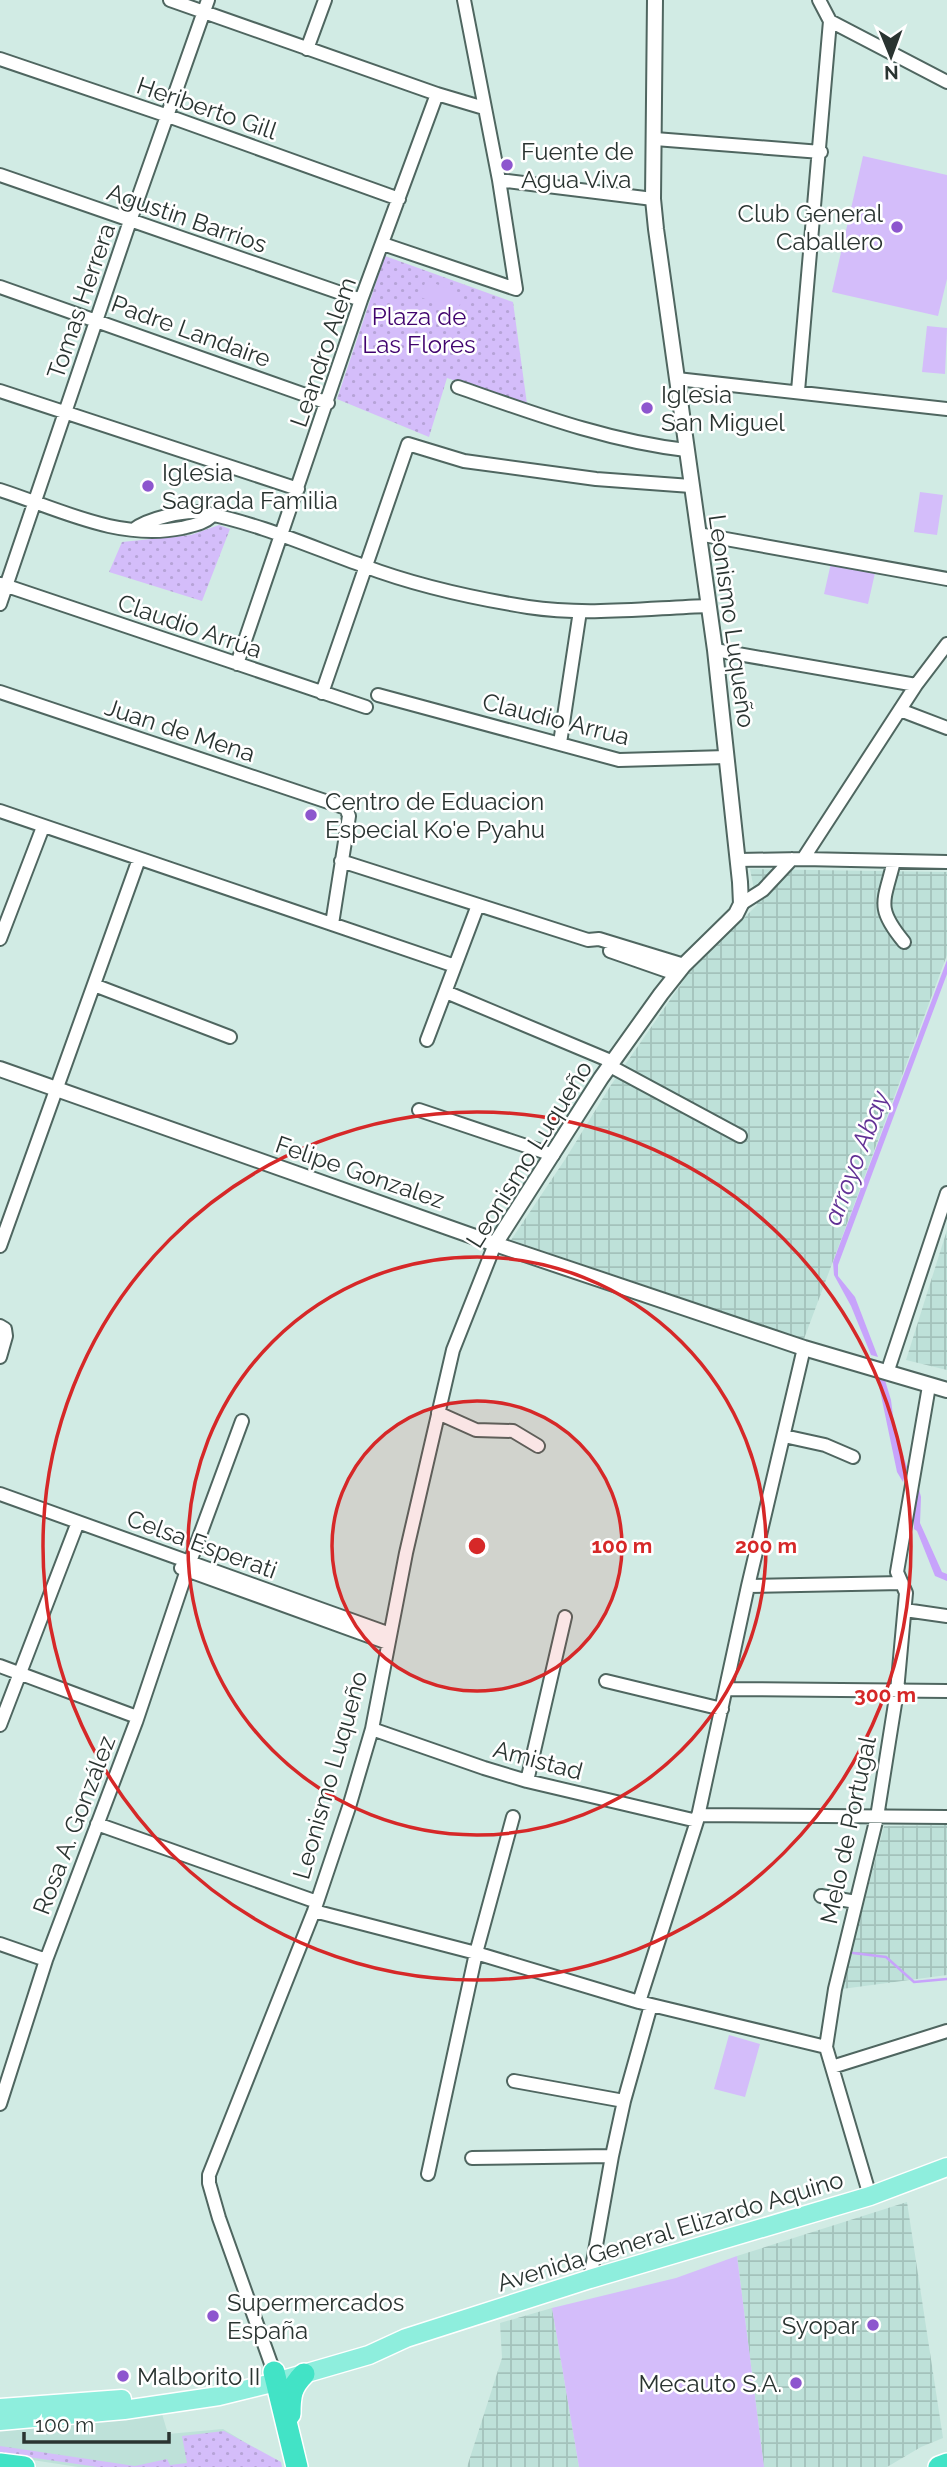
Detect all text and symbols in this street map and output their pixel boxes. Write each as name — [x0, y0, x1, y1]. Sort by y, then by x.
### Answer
north arrow — [856, 21, 926, 91]
text: N — [884, 62, 899, 84]
street label: Heriberto Gill — [133, 70, 281, 146]
place label: Fuente de Agua Viva — [521, 137, 634, 194]
marker: Fuente de Agua Viva — [499, 157, 515, 173]
street label: Agustin Barrios — [103, 177, 271, 259]
place label: Club General Caballero — [737, 199, 883, 256]
street label: Tomas Herrera — [41, 219, 121, 383]
marker: Club General Caballero — [889, 219, 905, 235]
street label: Leandro Alem — [284, 273, 362, 431]
street label: Padre Landaire — [107, 289, 275, 373]
park label: Plaza de Las Flores — [362, 302, 476, 359]
place label: Iglesia San Miguel — [661, 380, 785, 437]
marker: Iglesia San Miguel — [639, 400, 655, 416]
place label: Iglesia Sagrada Familia — [162, 458, 338, 515]
marker: Iglesia Sagrada Familia — [140, 478, 156, 494]
street label: Leonismo Luqueño — [703, 513, 761, 729]
street label: Claudio Arrúa — [114, 588, 266, 664]
street label: Claudio Arrua — [479, 687, 633, 751]
street label: Juan de Mena — [101, 692, 259, 768]
place label: Centro de Eduacion Especial Ko'e Pyahu — [325, 787, 545, 844]
marker: Centro de Eduacion Especial Ko'e Pyahu — [303, 807, 319, 823]
street label: Leonismo Luqueño — [460, 1055, 598, 1253]
water label: arroyo Abay — [817, 1085, 896, 1229]
street label: Felipe Gonzalez — [272, 1130, 448, 1214]
street label: Celsa Esperati — [123, 1503, 281, 1585]
text: 100 m — [592, 1533, 652, 1558]
text: 200 m — [735, 1533, 797, 1558]
centre of rings — [465, 1534, 489, 1558]
street label: Leonismo Luqueño — [286, 1668, 374, 1882]
text: 300 m — [854, 1682, 916, 1707]
street label: Rosa A. González — [27, 1732, 121, 1918]
street label: Melo de Portugal — [814, 1733, 882, 1926]
street label: Amistad — [490, 1734, 586, 1786]
street label: Avenida General Elizardo Aquino — [493, 2164, 847, 2298]
place label: Supermercados España — [227, 2288, 404, 2345]
marker: Supermercados España — [205, 2308, 221, 2324]
place label: Syopar — [782, 2311, 860, 2340]
marker: Syopar — [865, 2317, 881, 2333]
place label: Malborito II — [137, 2362, 260, 2391]
marker: Malborito II — [115, 2368, 131, 2384]
place label: Mecauto S.A. — [638, 2369, 782, 2398]
marker: Mecauto S.A. — [788, 2375, 804, 2391]
scale bar — [24, 2400, 170, 2444]
text: 100 m — [35, 2412, 94, 2437]

